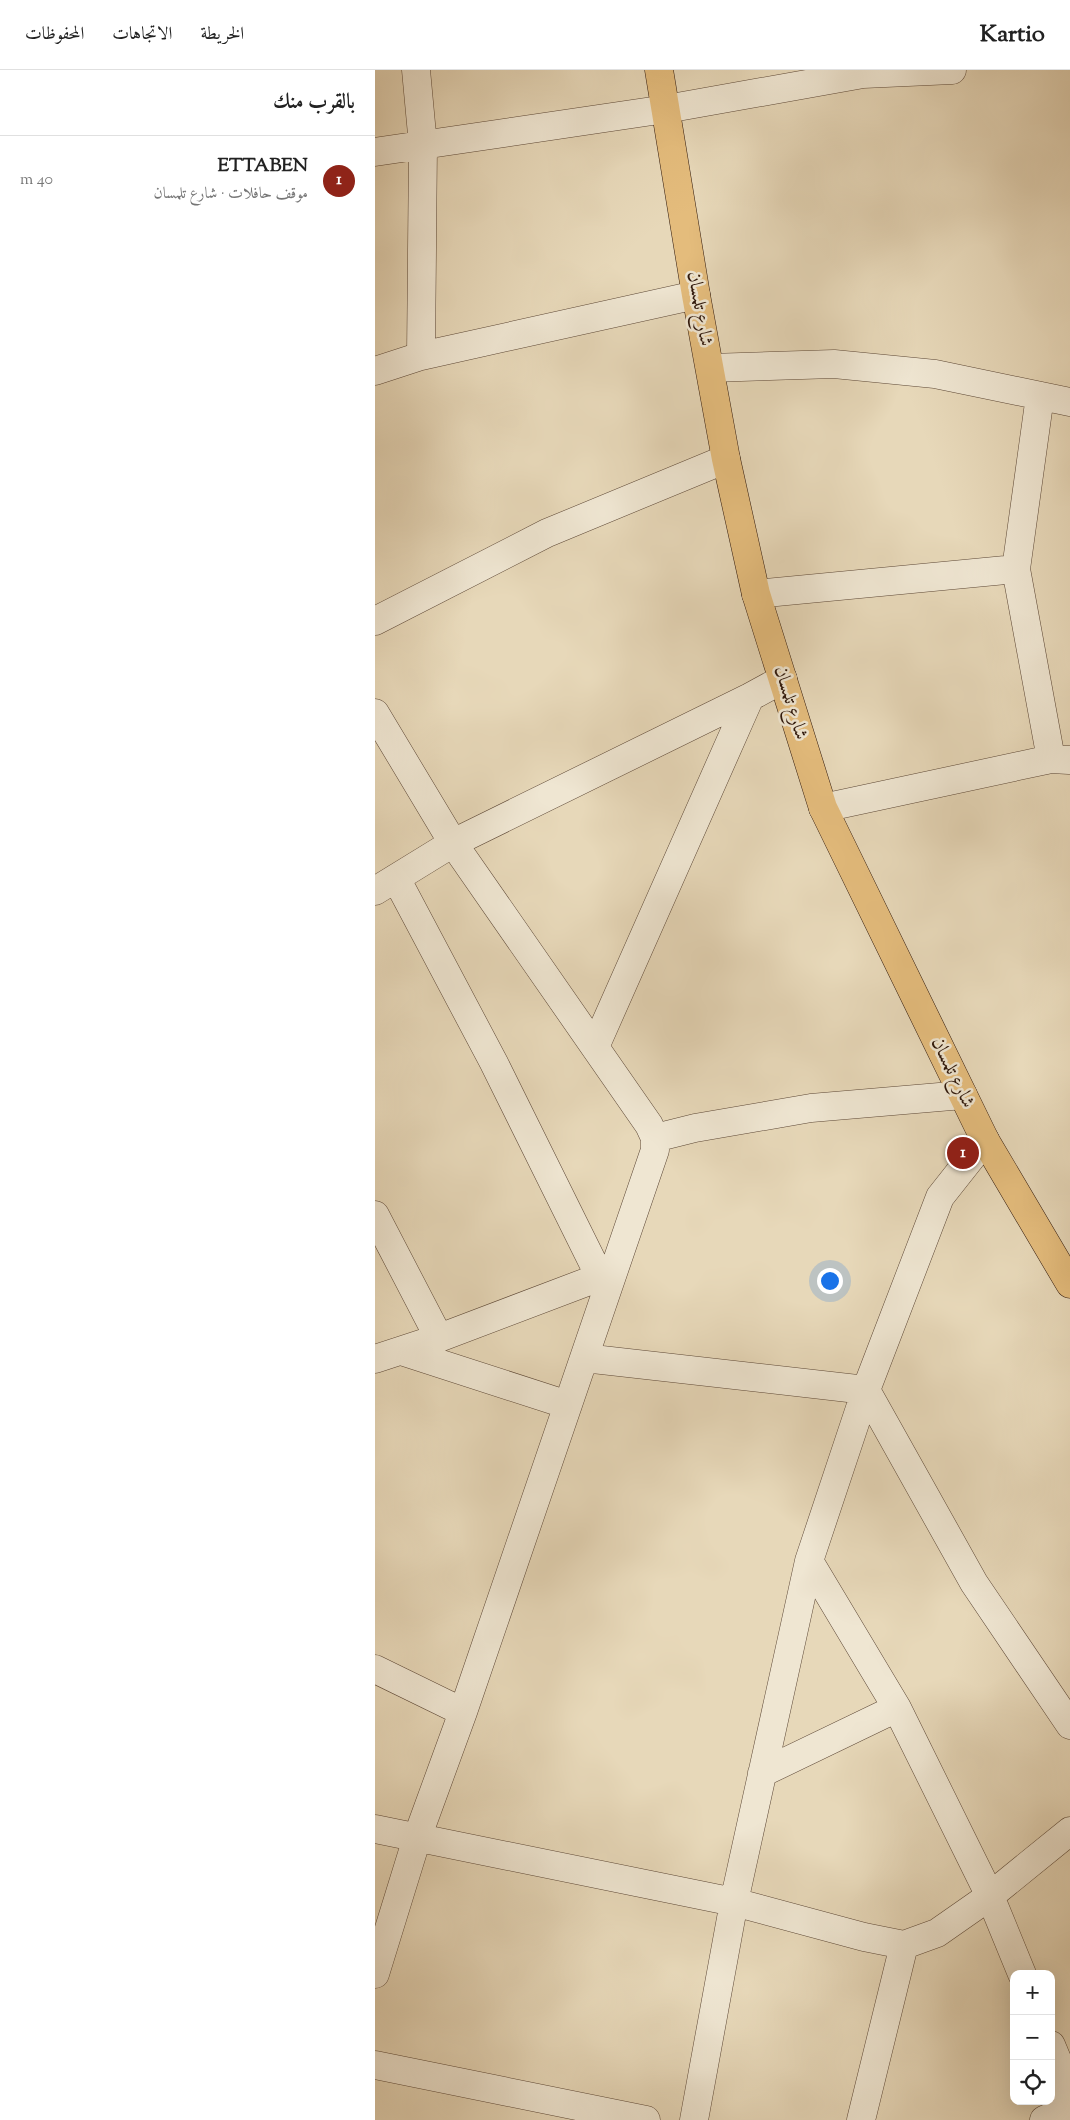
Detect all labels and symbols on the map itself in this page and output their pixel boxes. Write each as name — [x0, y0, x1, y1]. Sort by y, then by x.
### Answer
street label: شارع تلمسان — [679, 269, 719, 349]
street label: شارع تلمسان — [766, 663, 814, 743]
street label: شارع تلمسان — [923, 1033, 981, 1113]
pin: 1 — [947, 1134, 979, 1172]
your location — [817, 1268, 843, 1294]

